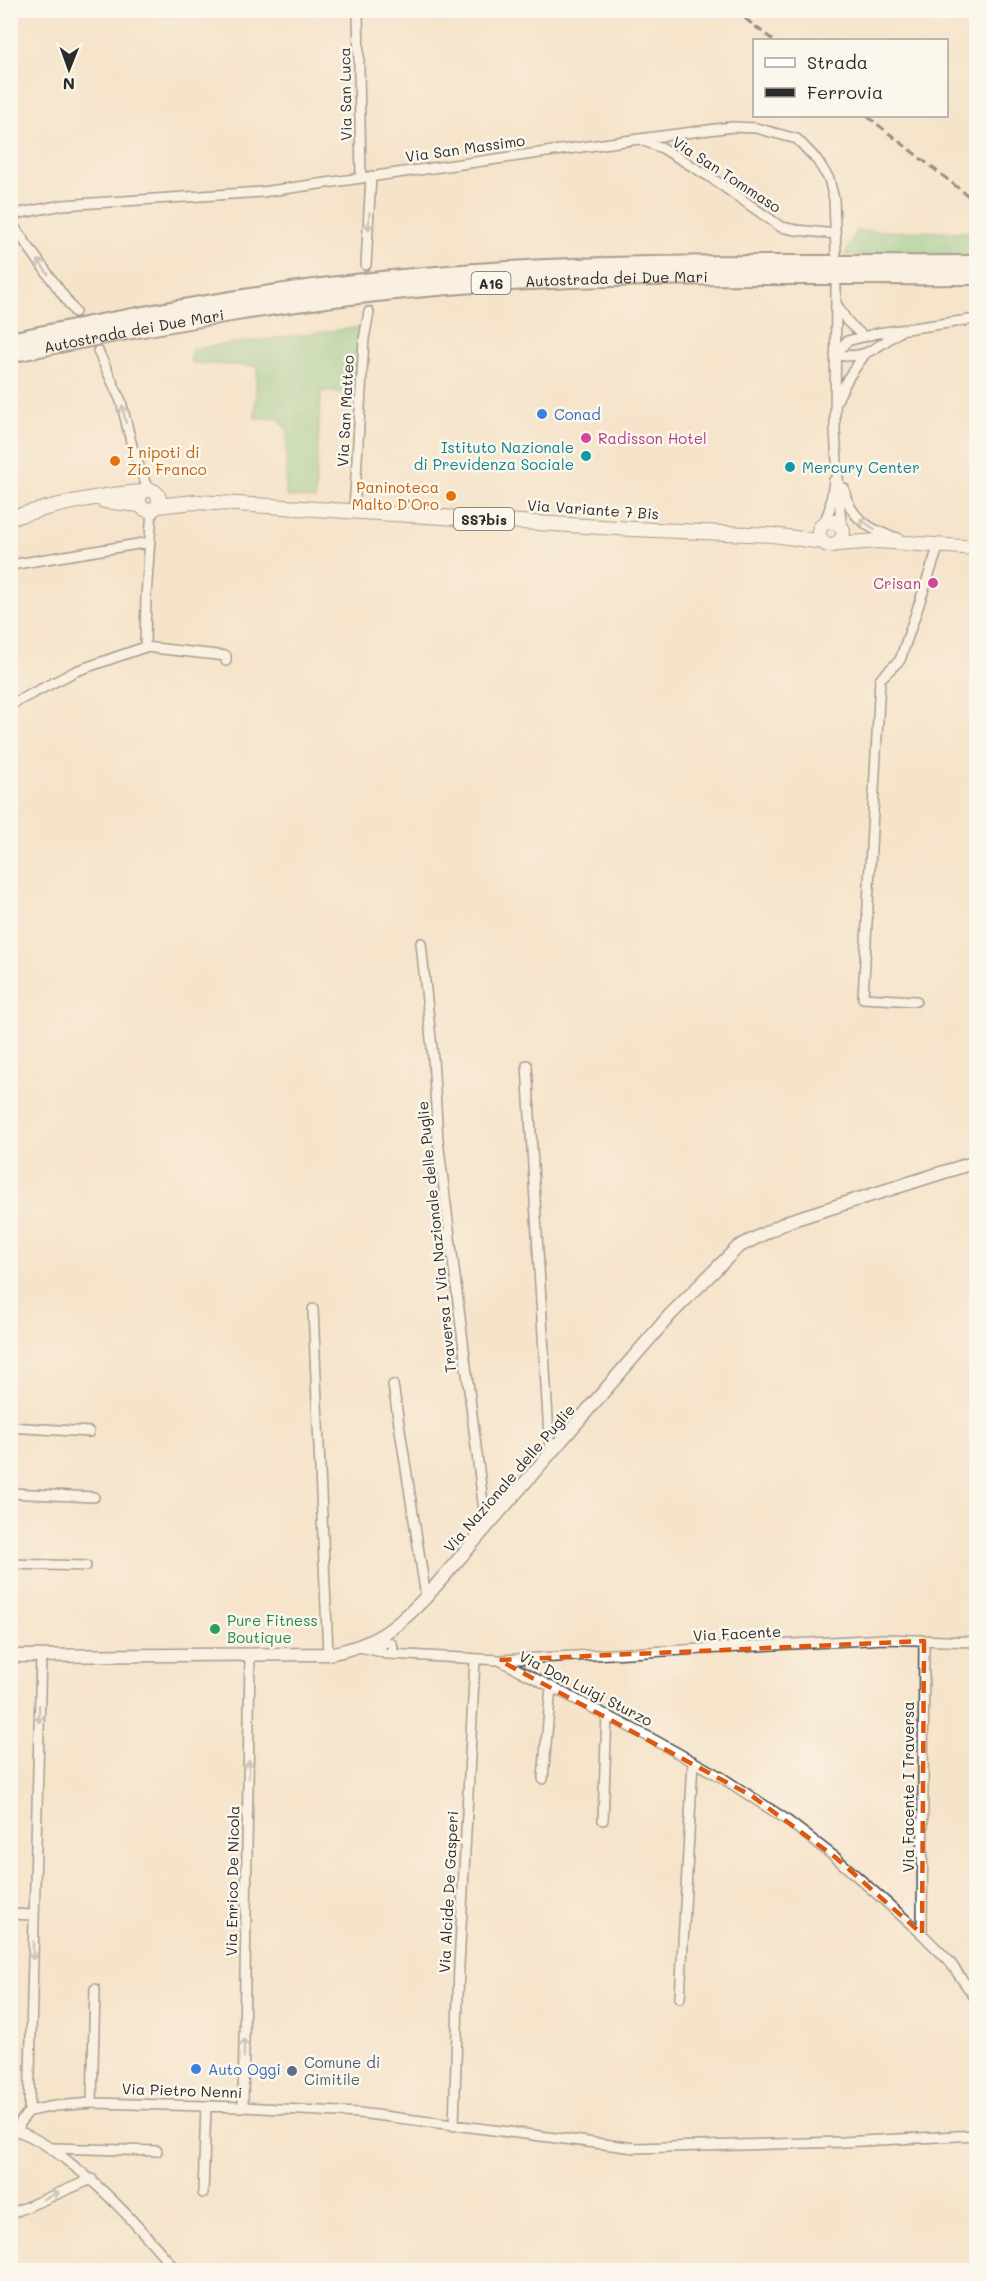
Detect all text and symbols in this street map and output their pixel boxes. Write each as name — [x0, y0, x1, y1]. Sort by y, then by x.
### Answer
north arrow — [39, 39, 99, 99]
legend — [753, 39, 948, 117]
street label: Via San Luca — [334, 47, 356, 141]
text: Strada — [807, 50, 868, 74]
text: N — [62, 74, 75, 95]
text: Ferrovia — [807, 80, 883, 104]
street label: Via San Massimo — [404, 130, 526, 166]
street label: Via San Tommaso — [669, 131, 785, 217]
one-way arrow — [363, 210, 374, 230]
one-way arrow — [36, 259, 49, 275]
street label: Autostrada dei Due Mari — [524, 266, 708, 291]
road number: A16 — [472, 272, 510, 294]
street label: Autostrada dei Due Mari — [42, 304, 225, 357]
street label: Via San Matteo — [332, 354, 358, 467]
place label: Conad — [554, 404, 601, 424]
one-way arrow — [117, 405, 129, 424]
marker: Conad — [535, 407, 549, 421]
place label: Radisson Hotel — [598, 428, 707, 448]
marker: Radisson Hotel — [579, 431, 593, 445]
place label: Istituto Nazionale di Previdenza Sociale — [414, 437, 574, 474]
place label: I nipoti di Zio Franco — [127, 442, 207, 479]
marker: Istituto Nazionale di Previdenza Sociale — [579, 449, 593, 463]
marker: I nipoti di Zio Franco — [108, 454, 122, 468]
place label: Mercury Center — [802, 457, 920, 477]
marker: Mercury Center — [783, 460, 797, 474]
place label: Paninoteca Malto D'Oro — [352, 477, 439, 514]
marker: Paninoteca Malto D'Oro — [444, 489, 458, 503]
street label: Via Variante 7 Bis — [526, 494, 660, 524]
road number: SS7bis — [454, 508, 514, 530]
one-way arrow — [859, 518, 875, 530]
place label: Crisan — [873, 573, 921, 593]
marker: Crisan — [926, 576, 940, 590]
street label: Traversa I Via Nazionale delle Puglie — [412, 1100, 460, 1374]
street label: Via Nazionale delle Puglie — [439, 1400, 579, 1556]
place label: Pure Fitness Boutique — [227, 1610, 318, 1647]
street label: Via Facente — [692, 1621, 782, 1645]
marker: Pure Fitness Boutique — [208, 1622, 222, 1636]
street label: Via Don Luigi Sturzo — [516, 1646, 656, 1730]
street label: Via Facente I Traversa — [898, 1701, 918, 1873]
one-way arrow — [33, 1704, 45, 1724]
one-way arrow — [243, 1760, 255, 1780]
street label: Via Enrico De Nicola — [221, 1805, 243, 1957]
street label: Via Alcide De Gasperi — [434, 1810, 462, 1974]
one-way arrow — [27, 1941, 39, 1961]
one-way arrow — [239, 2039, 250, 2059]
place label: Comune di Cimitile — [304, 2052, 380, 2089]
place label: Auto Oggi — [208, 2059, 281, 2079]
marker: Auto Oggi — [189, 2062, 203, 2076]
marker: Comune di Cimitile — [285, 2064, 299, 2078]
street label: Via Pietro Nenni — [121, 2078, 243, 2102]
one-way arrow — [41, 2190, 60, 2201]

